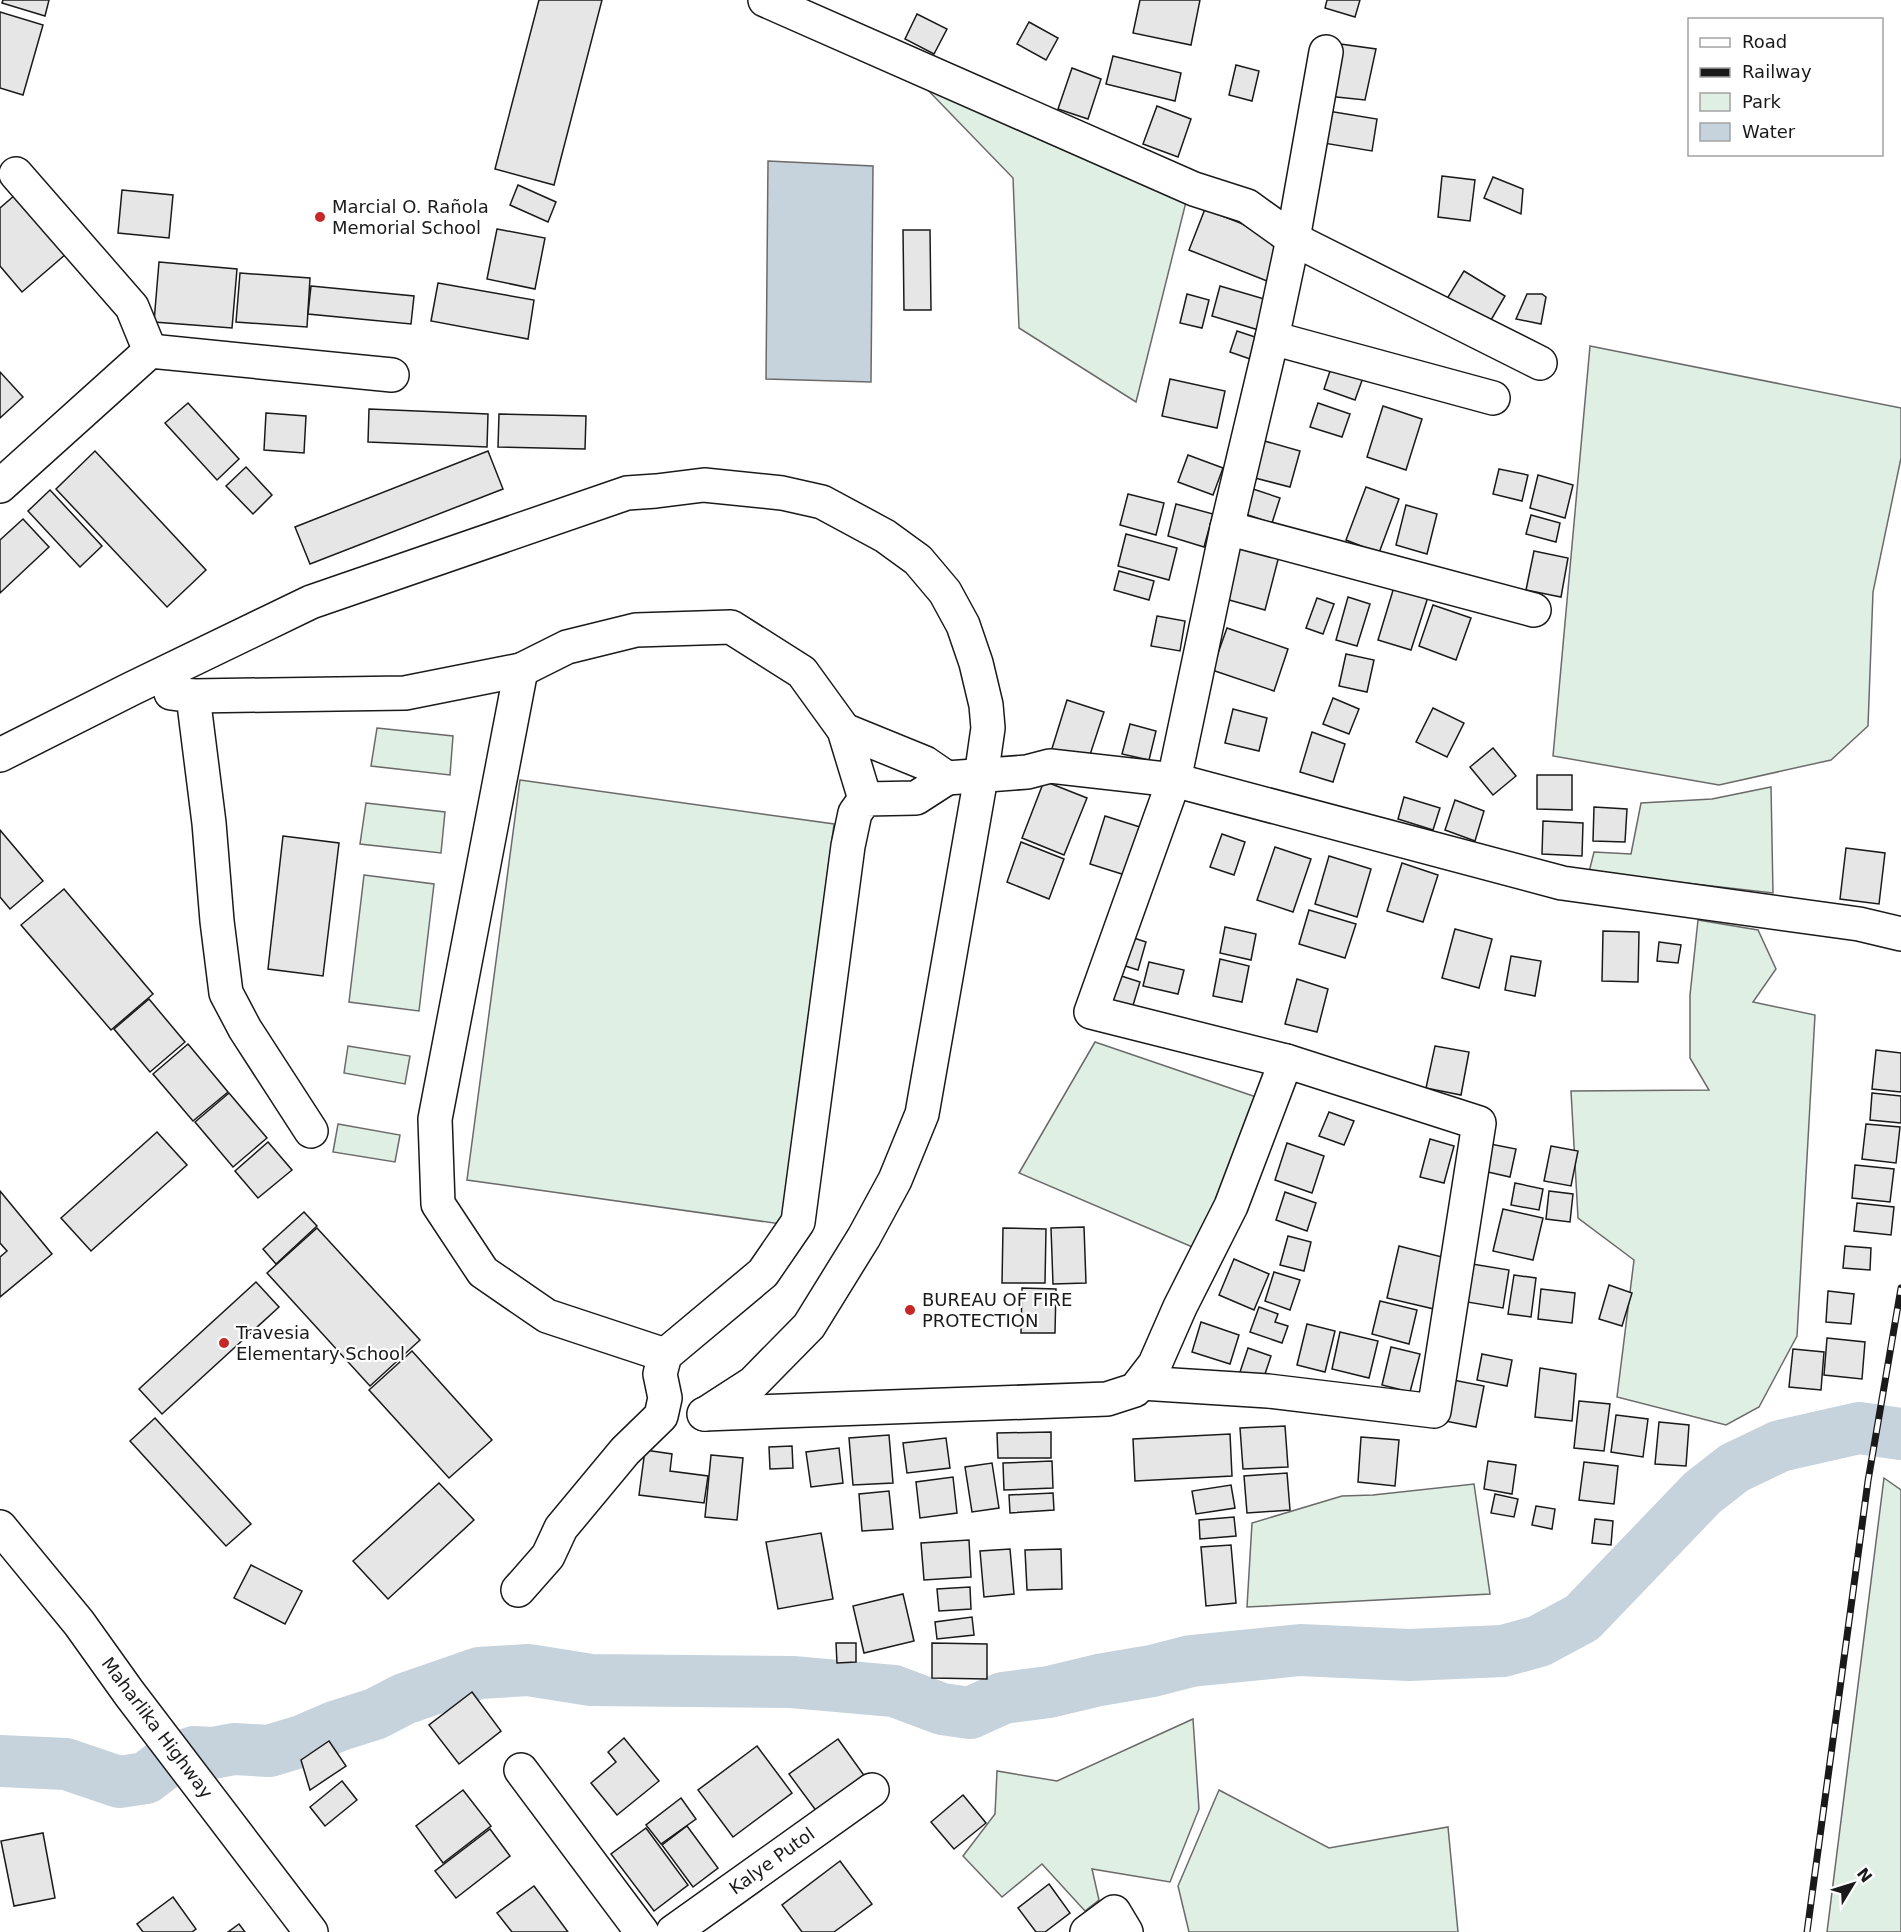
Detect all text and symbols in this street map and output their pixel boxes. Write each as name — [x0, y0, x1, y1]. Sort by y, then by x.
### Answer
legend — [1688, 18, 1883, 156]
text: Road — [1742, 31, 1787, 52]
text: Railway — [1742, 61, 1812, 82]
text: Park — [1742, 91, 1781, 112]
text: Water — [1742, 121, 1796, 142]
place label: Marcial O. Rañola Memorial School — [332, 196, 489, 238]
marker: Marcial O. Rañola Memorial School — [313, 210, 327, 224]
place label: BUREAU OF FIRE PROTECTION — [922, 1289, 1072, 1331]
marker: BUREAU OF FIRE PROTECTION — [903, 1303, 917, 1317]
place label: Travesia Elementary School — [235, 1322, 405, 1364]
marker: Travesia Elementary School — [217, 1336, 231, 1350]
street label: Maharlika Highway — [98, 1653, 217, 1803]
street label: Kalye Putol — [725, 1823, 818, 1898]
north arrow — [1823, 1854, 1883, 1914]
text: N — [1853, 1864, 1876, 1886]

